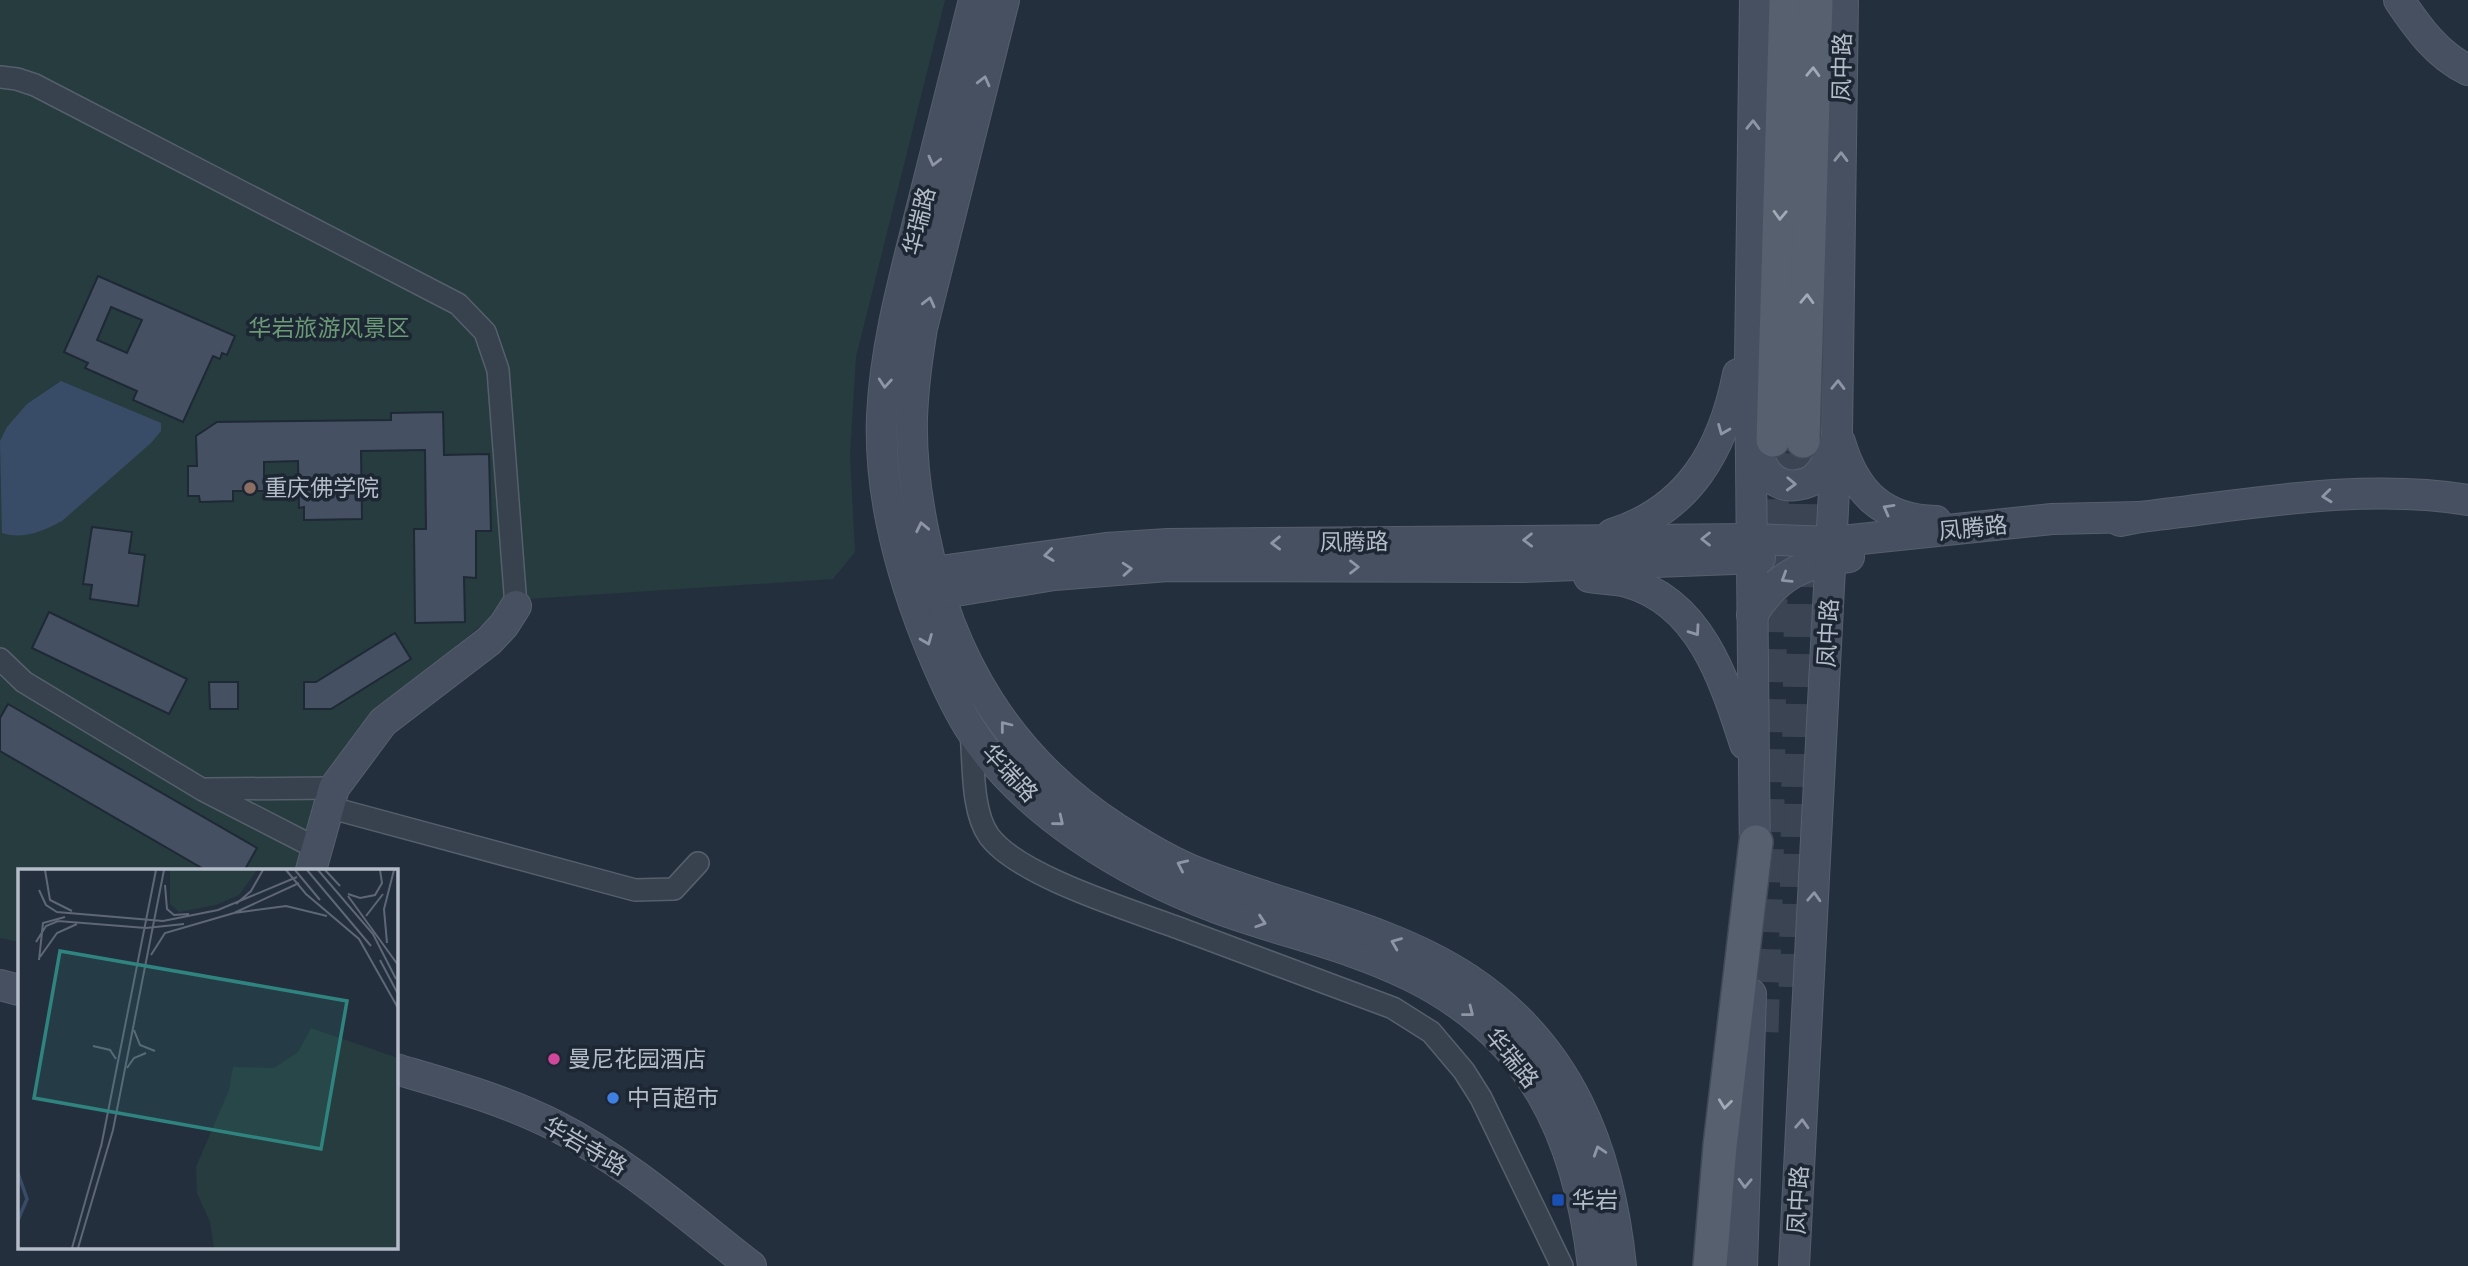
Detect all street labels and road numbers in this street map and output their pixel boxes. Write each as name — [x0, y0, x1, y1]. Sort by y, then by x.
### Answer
street label: 凤中路 — [1826, 32, 1856, 102]
street label: 华瑞路 — [896, 184, 940, 258]
street label: 凤腾路 — [1937, 509, 2009, 545]
street label: 凤腾路 — [1319, 526, 1389, 556]
street label: 凤中路 — [1811, 598, 1843, 668]
street label: 华瑞路 — [977, 738, 1044, 807]
street label: 华瑞路 — [1480, 1022, 1545, 1093]
street label: 华岩寺路 — [539, 1110, 632, 1180]
street label: 凤中路 — [1781, 1165, 1813, 1235]

